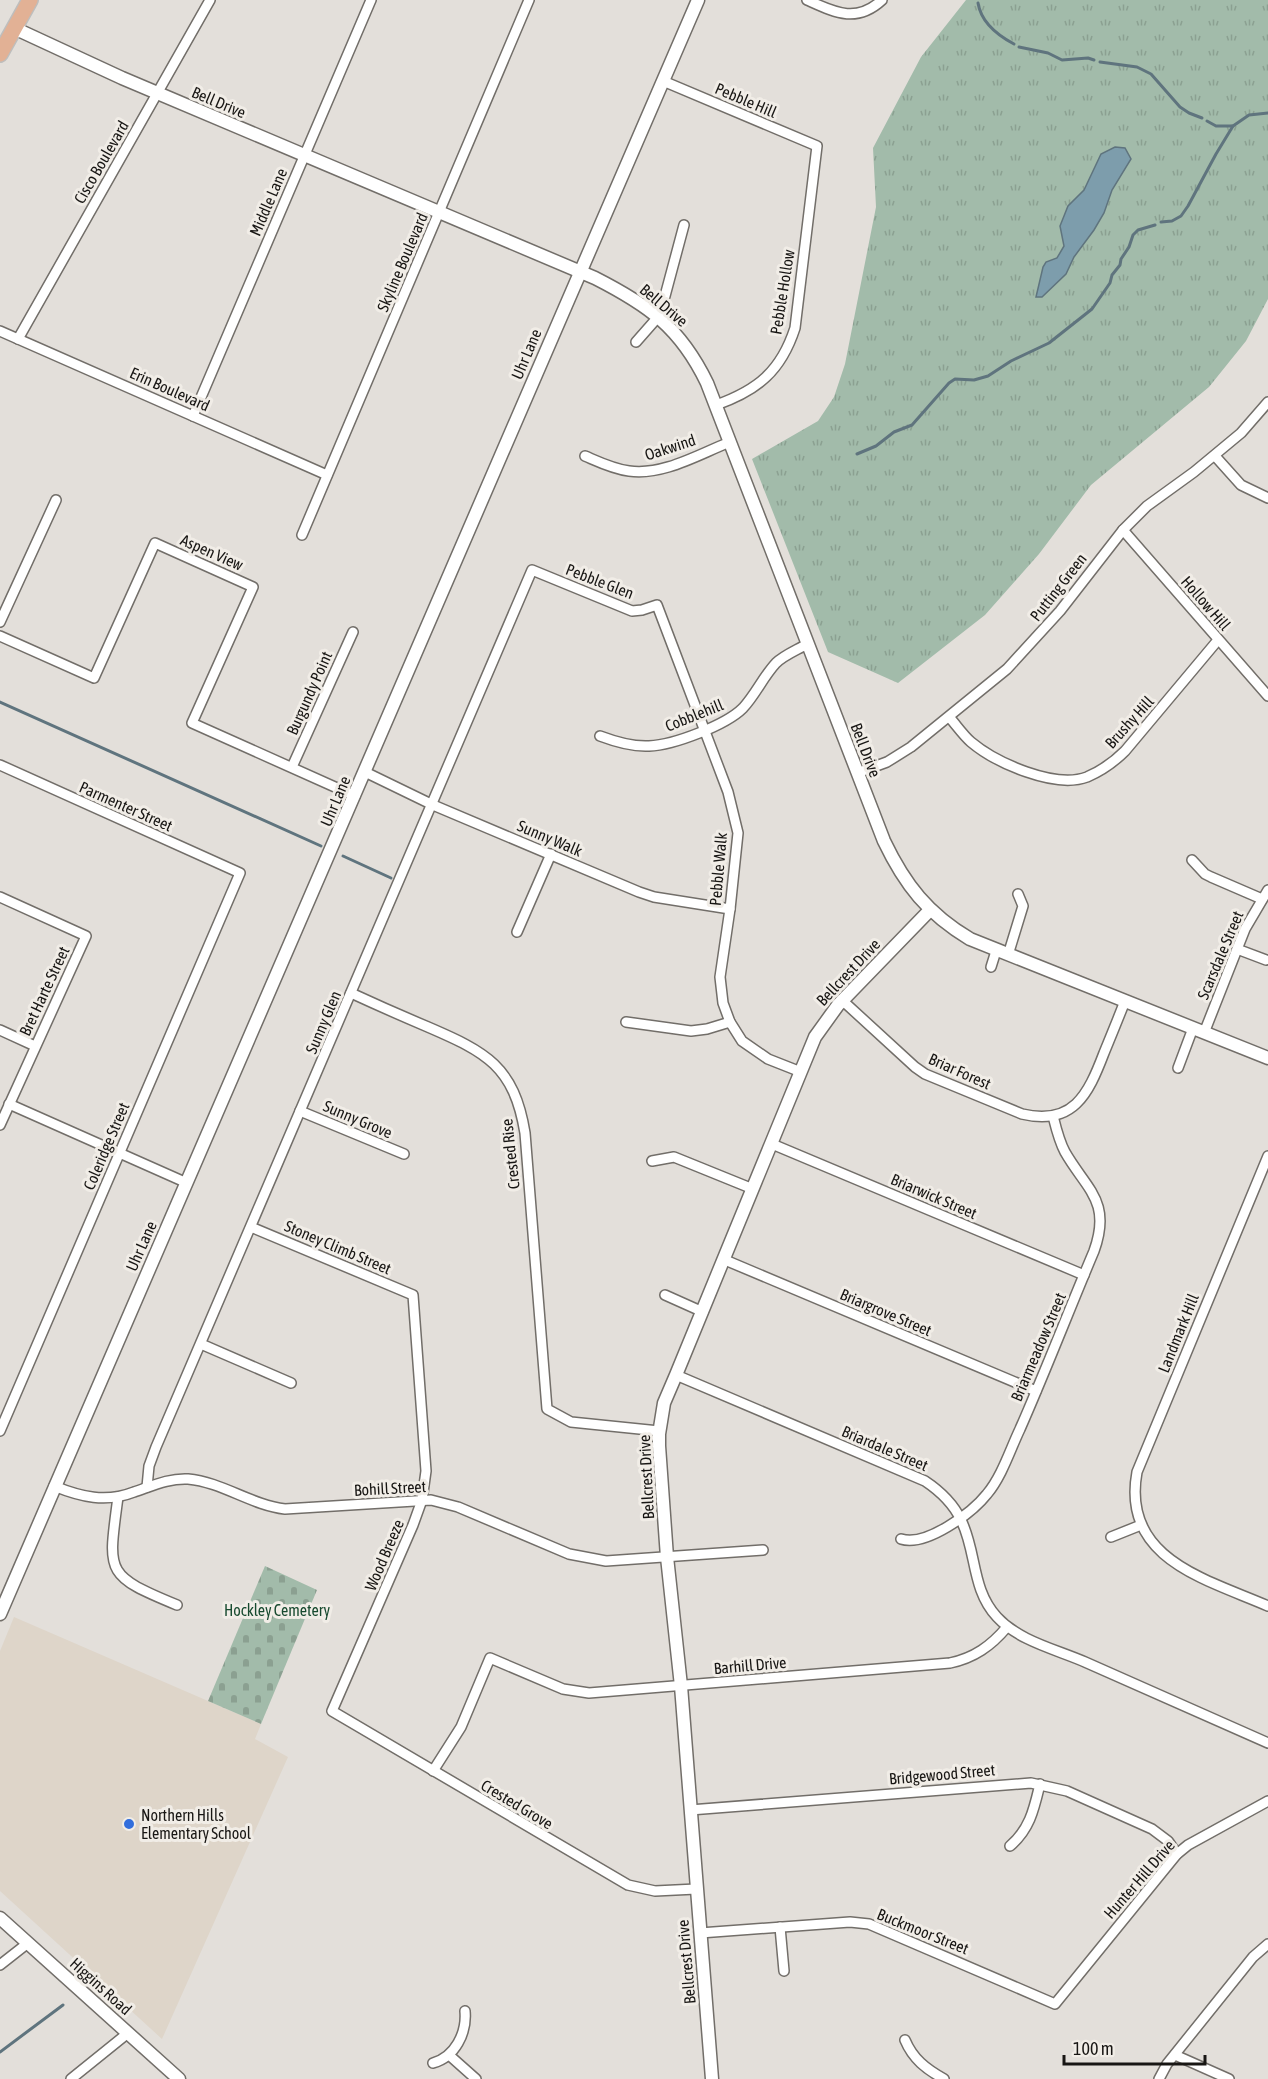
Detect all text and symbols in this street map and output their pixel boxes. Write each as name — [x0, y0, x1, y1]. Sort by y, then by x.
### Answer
street label: Pebble Hill — [713, 79, 780, 121]
street label: Bell Drive — [189, 83, 249, 121]
street label: Cisco Boulevard — [70, 118, 132, 206]
street label: Middle Lane — [246, 165, 290, 239]
street label: Skyline Boulevard — [373, 210, 432, 315]
street label: Pebble Hollow — [766, 248, 798, 336]
street label: Bell Drive — [637, 280, 691, 330]
street label: Uhr Lane — [507, 326, 545, 382]
street label: Erin Boulevard — [127, 363, 213, 415]
street label: Oakwind — [642, 430, 698, 464]
street label: Aspen View — [178, 530, 246, 575]
street label: Putting Green — [1026, 550, 1091, 625]
street label: Pebble Glen — [564, 560, 636, 602]
street label: Hollow Hill — [1178, 572, 1235, 634]
street label: Burgundy Point — [283, 648, 337, 738]
street label: Brushy Hill — [1101, 692, 1158, 752]
street label: Cobblehill — [662, 695, 726, 735]
street label: Bell Drive — [847, 720, 885, 780]
street label: Uhr Lane — [316, 773, 354, 829]
street label: Parmenter Street — [77, 777, 176, 835]
street label: Sunny Walk — [515, 816, 585, 861]
street label: Pebble Walk — [706, 832, 730, 906]
street label: Scarsdale Street — [1193, 908, 1247, 1002]
street label: Bellcrest Drive — [813, 935, 883, 1009]
street label: Bret Harte Street — [15, 943, 73, 1039]
street label: Sunny Glen — [302, 988, 345, 1056]
street label: Briar Forest — [926, 1049, 994, 1093]
street label: Sunny Grove — [320, 1096, 395, 1142]
street label: Coleridge Street — [80, 1099, 134, 1193]
street label: Crested Rise — [497, 1118, 523, 1190]
street label: Briarwick Street — [888, 1170, 980, 1222]
street label: Stoney Climb Street — [282, 1216, 394, 1279]
street label: Uhr Lane — [122, 1218, 160, 1274]
street label: Briargrove Street — [837, 1285, 935, 1340]
street label: Briarmeadow Street — [1007, 1290, 1069, 1404]
street label: Landmark Hill — [1154, 1290, 1202, 1375]
street label: Briardale Street — [839, 1422, 931, 1474]
street label: Bellcrest Drive — [635, 1434, 657, 1520]
street label: Bohill Street — [353, 1477, 427, 1499]
street label: Wood Breeze — [361, 1517, 407, 1593]
park label: Hockley Cemetery — [224, 1601, 330, 1620]
street label: Barhill Drive — [713, 1653, 787, 1677]
street label: Bridgewood Street — [888, 1760, 996, 1789]
street label: Crested Grove — [478, 1776, 556, 1832]
place label: Northern Hills Elementary School — [141, 1806, 252, 1843]
marker: Northern Hills Elementary School — [122, 1817, 136, 1831]
street label: Hunter Hill Drive — [1100, 1836, 1178, 1922]
street label: Buckmoor Street — [875, 1905, 972, 1958]
street label: Bellcrest Drive — [673, 1919, 699, 2005]
street label: Higgins Road — [66, 1954, 135, 2019]
scale bar — [1064, 2028, 1205, 2066]
text: 100 m — [1073, 2038, 1114, 2059]

